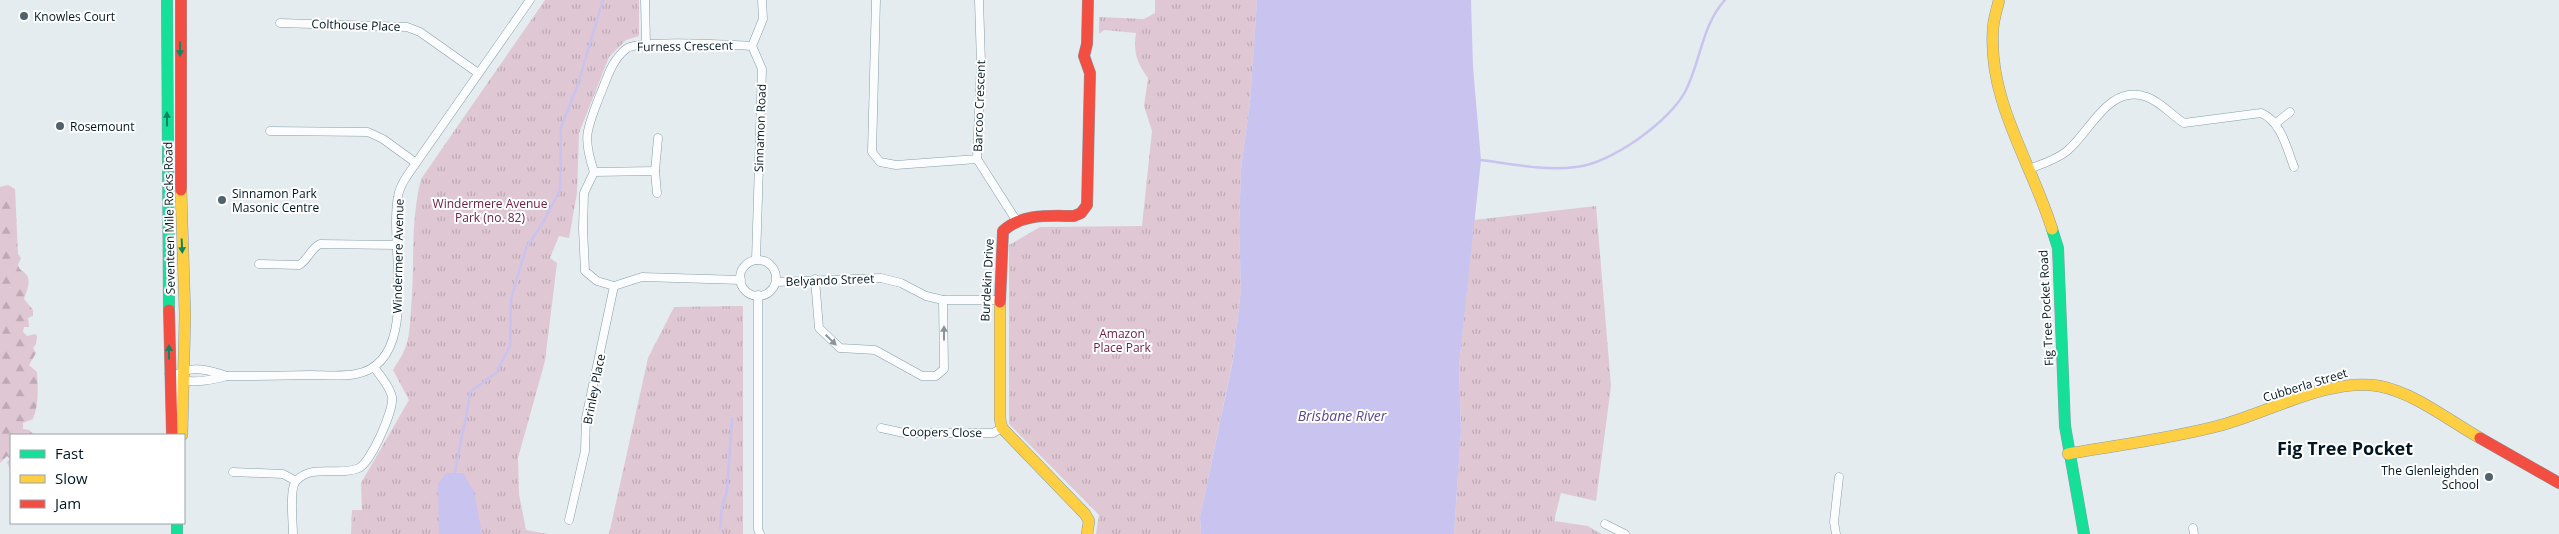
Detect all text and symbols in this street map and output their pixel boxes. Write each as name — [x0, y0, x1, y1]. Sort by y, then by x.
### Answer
place label: Knowles Court — [34, 8, 115, 25]
marker: Knowles Court — [18, 10, 30, 22]
street label: Colthouse Place — [311, 15, 401, 35]
street label: Furness Crescent — [637, 37, 733, 55]
one-way arrow — [176, 41, 184, 57]
street label: Barcoo Crescent — [969, 60, 989, 152]
street label: Sinnamon Road — [750, 84, 770, 172]
one-way arrow — [163, 111, 171, 127]
place label: Rosemount — [70, 118, 134, 135]
marker: Rosemount — [54, 120, 66, 132]
street label: Seventeen Mile Rocks Road — [159, 142, 179, 294]
place label: Sinnamon Park Masonic Centre — [232, 185, 319, 216]
marker: Sinnamon Park Masonic Centre — [216, 194, 228, 206]
park label: Windermere Avenue Park (no. 82) — [433, 195, 548, 226]
street label: Windermere Avenue — [388, 198, 408, 314]
one-way arrow — [179, 238, 187, 254]
street label: Burdekin Drive — [976, 238, 998, 322]
street label: Fig Tree Pocket Road — [2034, 250, 2058, 366]
street label: Belyando Street — [785, 270, 875, 290]
one-way arrow — [940, 324, 948, 340]
park label: Amazon Place Park — [1093, 325, 1151, 356]
one-way arrow — [825, 334, 837, 346]
one-way arrow — [165, 343, 173, 359]
street label: Brinley Place — [579, 352, 609, 426]
street label: Cubberla Street — [2261, 364, 2349, 406]
water label: Brisbane River — [1298, 406, 1387, 425]
street label: Coopers Close — [902, 423, 982, 441]
legend — [10, 434, 185, 524]
district label: Fig Tree Pocket — [2277, 436, 2413, 460]
text: Fast — [55, 443, 84, 463]
place label: The Glenleighden School — [2381, 462, 2479, 493]
text: Slow — [55, 468, 88, 488]
marker: The Glenleighden School — [2483, 471, 2495, 483]
text: Jam — [53, 493, 81, 513]

